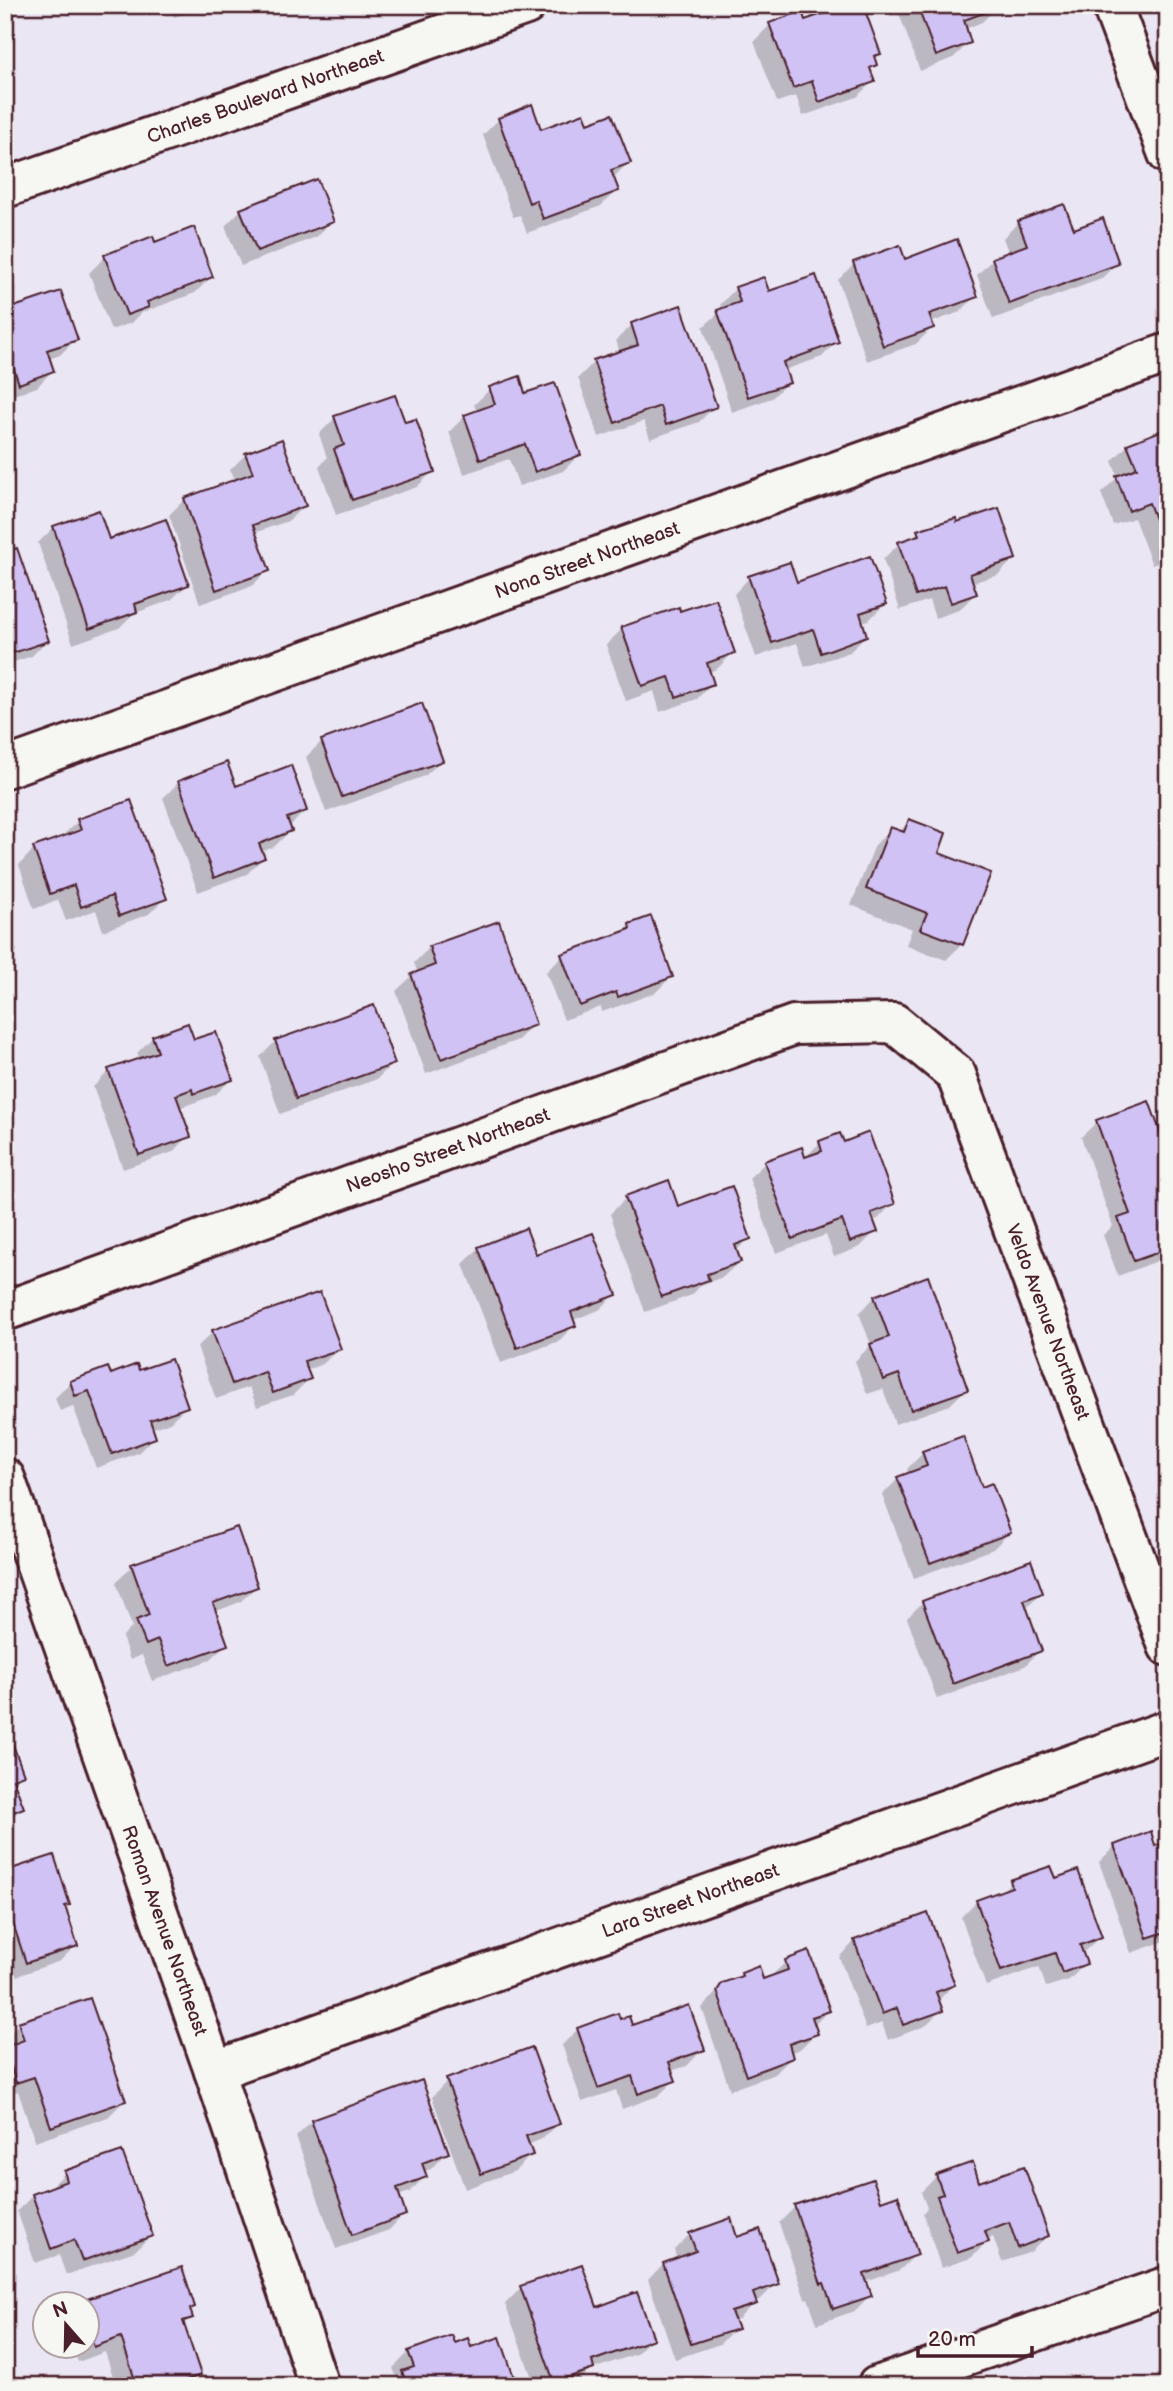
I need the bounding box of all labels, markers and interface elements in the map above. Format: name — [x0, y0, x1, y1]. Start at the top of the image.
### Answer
street label: Charles Boulevard Northeast — [144, 44, 387, 149]
street label: Nona Street Northeast — [492, 517, 683, 604]
street label: Neosho Street Northeast — [343, 1103, 553, 1198]
street label: Veldo Avenue Northeast — [1001, 1221, 1095, 1423]
street label: Roman Avenue Northeast — [117, 1822, 212, 2039]
street label: Lara Street Northeast — [599, 1858, 782, 1943]
north arrow — [32, 2290, 102, 2360]
text: N — [50, 2297, 71, 2324]
scale bar — [918, 2314, 1031, 2358]
text: 20 m — [928, 2327, 976, 2352]

